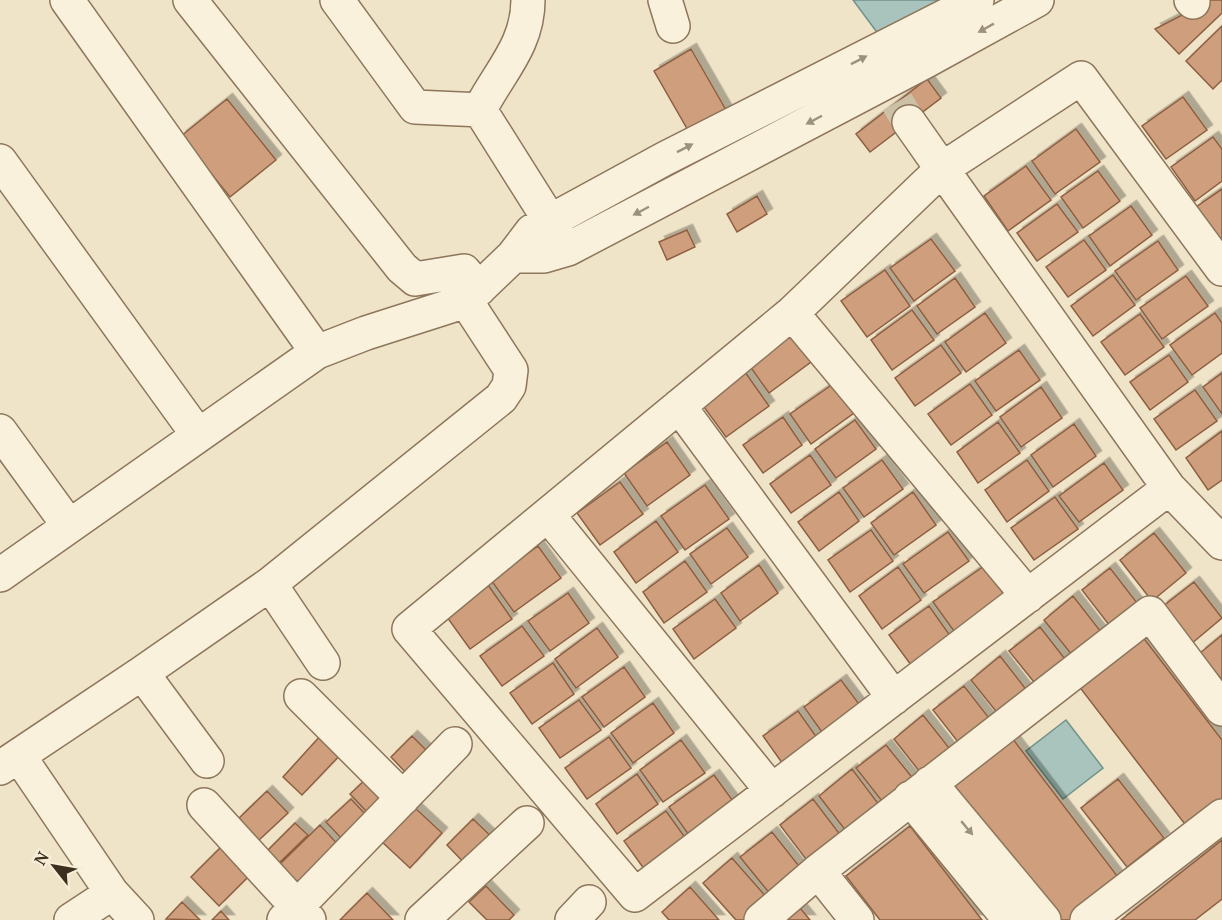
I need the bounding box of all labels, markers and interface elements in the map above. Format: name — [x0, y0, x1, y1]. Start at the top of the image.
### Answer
one-way arrow — [977, 23, 994, 33]
one-way arrow — [850, 55, 868, 65]
one-way arrow — [805, 115, 822, 125]
one-way arrow — [677, 143, 694, 153]
one-way arrow — [632, 206, 649, 216]
one-way arrow — [960, 820, 973, 835]
north arrow — [24, 836, 84, 896]
text: N — [29, 847, 54, 869]

